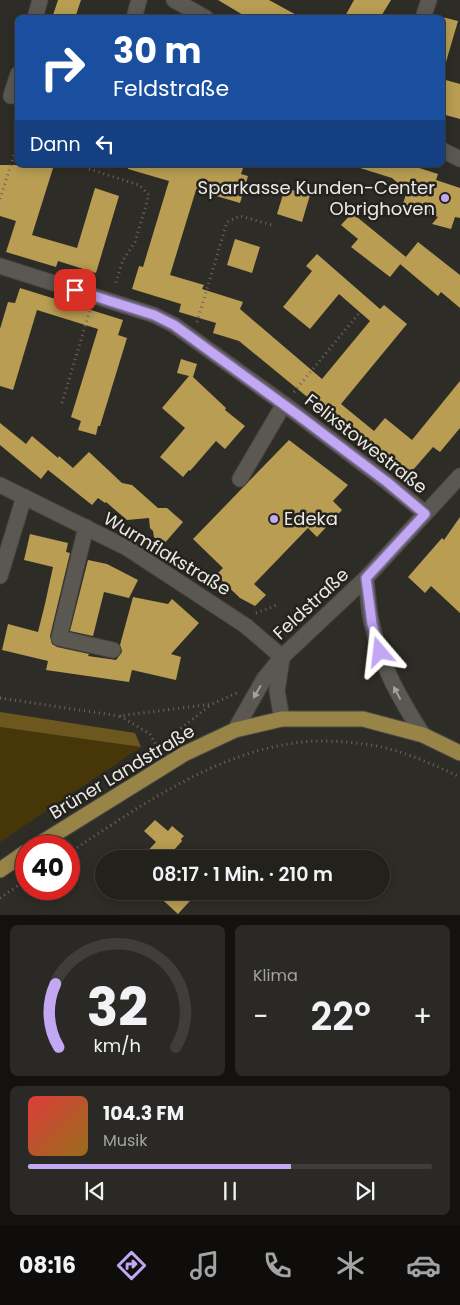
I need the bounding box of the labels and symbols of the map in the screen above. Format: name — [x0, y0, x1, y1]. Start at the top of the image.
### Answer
place label: Sparkasse Kunden-Center Obrighoven — [198, 175, 435, 221]
marker: Sparkasse Kunden-Center Obrighoven — [439, 192, 451, 204]
pin — [54, 269, 96, 311]
street label: Felixstowestraße — [300, 388, 433, 499]
street label: Wurmflakstraße — [99, 506, 236, 601]
place label: Edeka — [284, 506, 338, 531]
marker: Edeka — [268, 513, 280, 525]
street label: Feldstraße — [267, 562, 354, 645]
position arrow — [353, 625, 405, 677]
one-way arrow — [253, 685, 261, 700]
one-way arrow — [393, 687, 402, 700]
street label: Brüner Landstraße — [44, 718, 199, 825]
speed limit sign: 40 — [15, 835, 80, 900]

